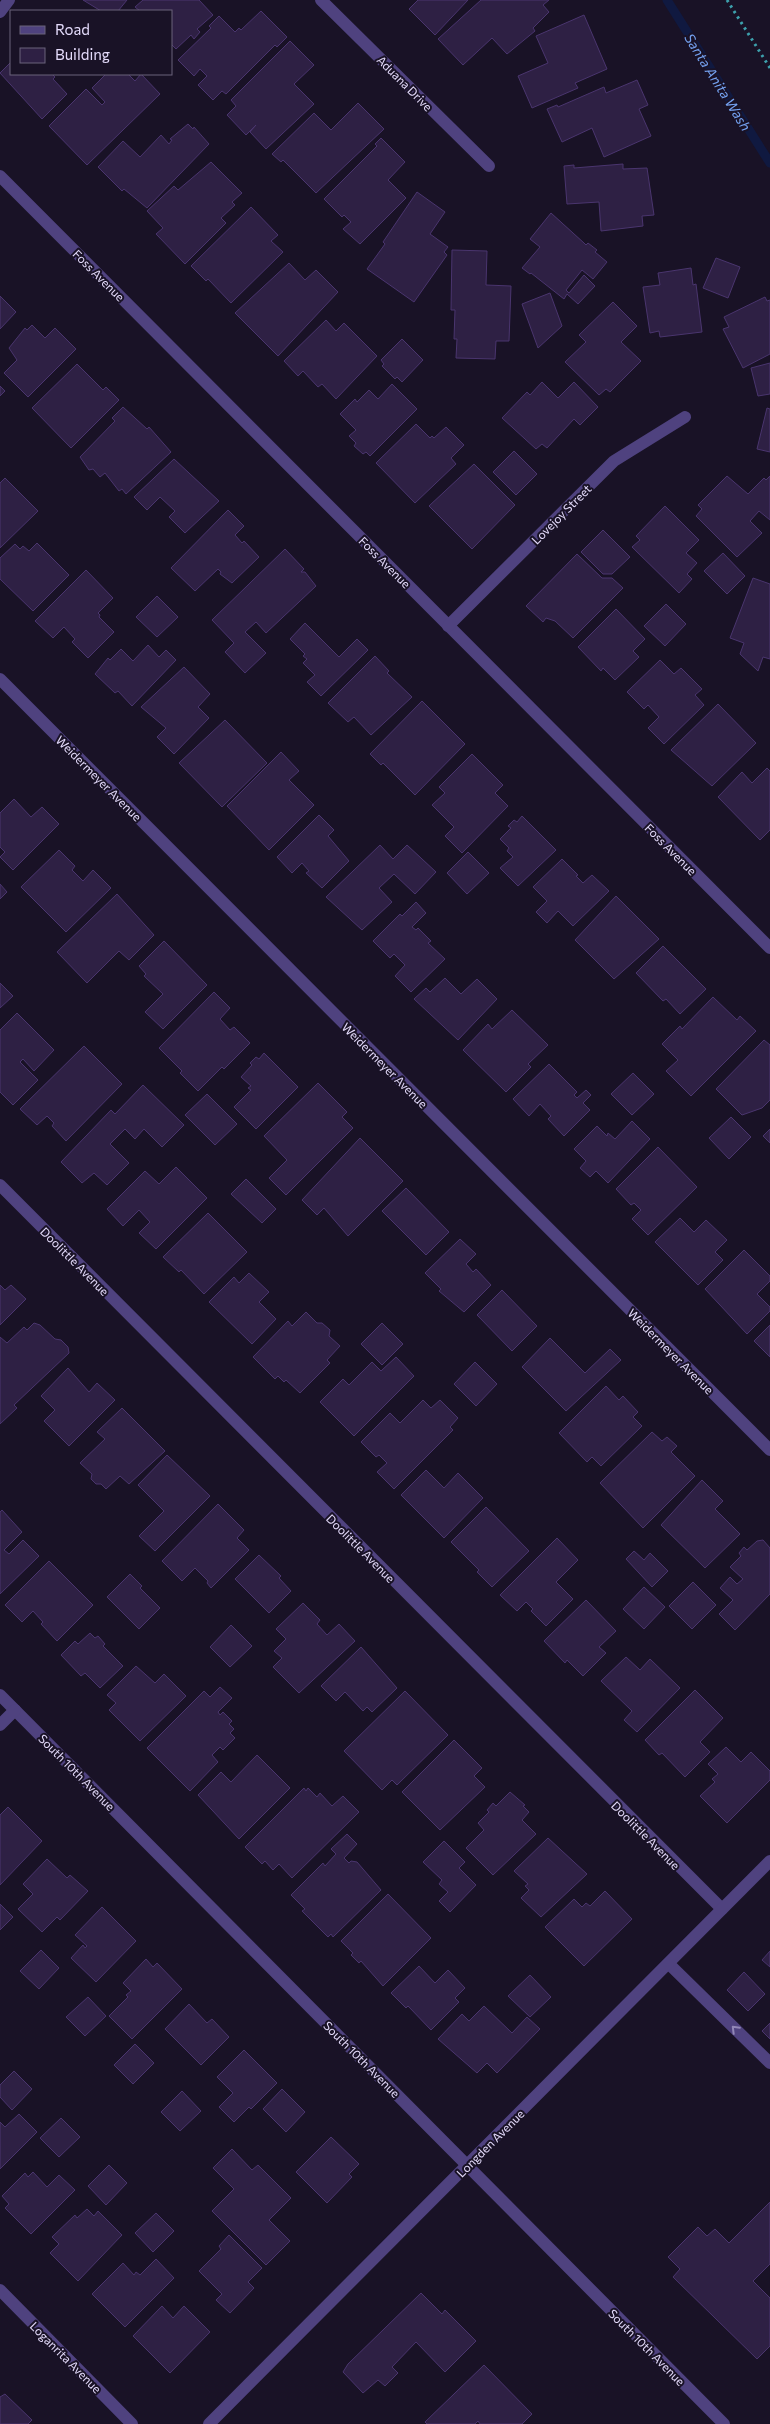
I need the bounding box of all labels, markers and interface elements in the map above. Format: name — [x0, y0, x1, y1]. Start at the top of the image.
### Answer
legend — [10, 10, 172, 75]
text: Road — [55, 20, 90, 38]
water label: Santa Anita Wash — [681, 30, 755, 134]
text: Building — [55, 45, 110, 63]
street label: Aduana Drive — [374, 52, 436, 114]
street label: Foss Avenue — [70, 246, 128, 304]
street label: Lovejoy Street — [528, 481, 594, 547]
street label: Foss Avenue — [356, 533, 414, 591]
street label: Weidermeyer Avenue — [53, 732, 145, 824]
street label: Foss Avenue — [642, 820, 700, 878]
street label: Weidermeyer Avenue — [339, 1019, 431, 1111]
street label: Doolittle Avenue — [38, 1224, 112, 1298]
street label: Weidermeyer Avenue — [625, 1305, 717, 1397]
street label: Doolittle Avenue — [324, 1511, 398, 1585]
street label: South 10th Avenue — [36, 1731, 118, 1813]
street label: Doolittle Avenue — [609, 1798, 683, 1872]
street label: South 10th Avenue — [321, 2018, 403, 2100]
one-way arrow — [732, 2026, 741, 2035]
street label: Longden Avenue — [453, 2106, 527, 2180]
street label: South 10th Avenue — [606, 2306, 688, 2388]
street label: Loganrita Avenue — [27, 2318, 105, 2396]

